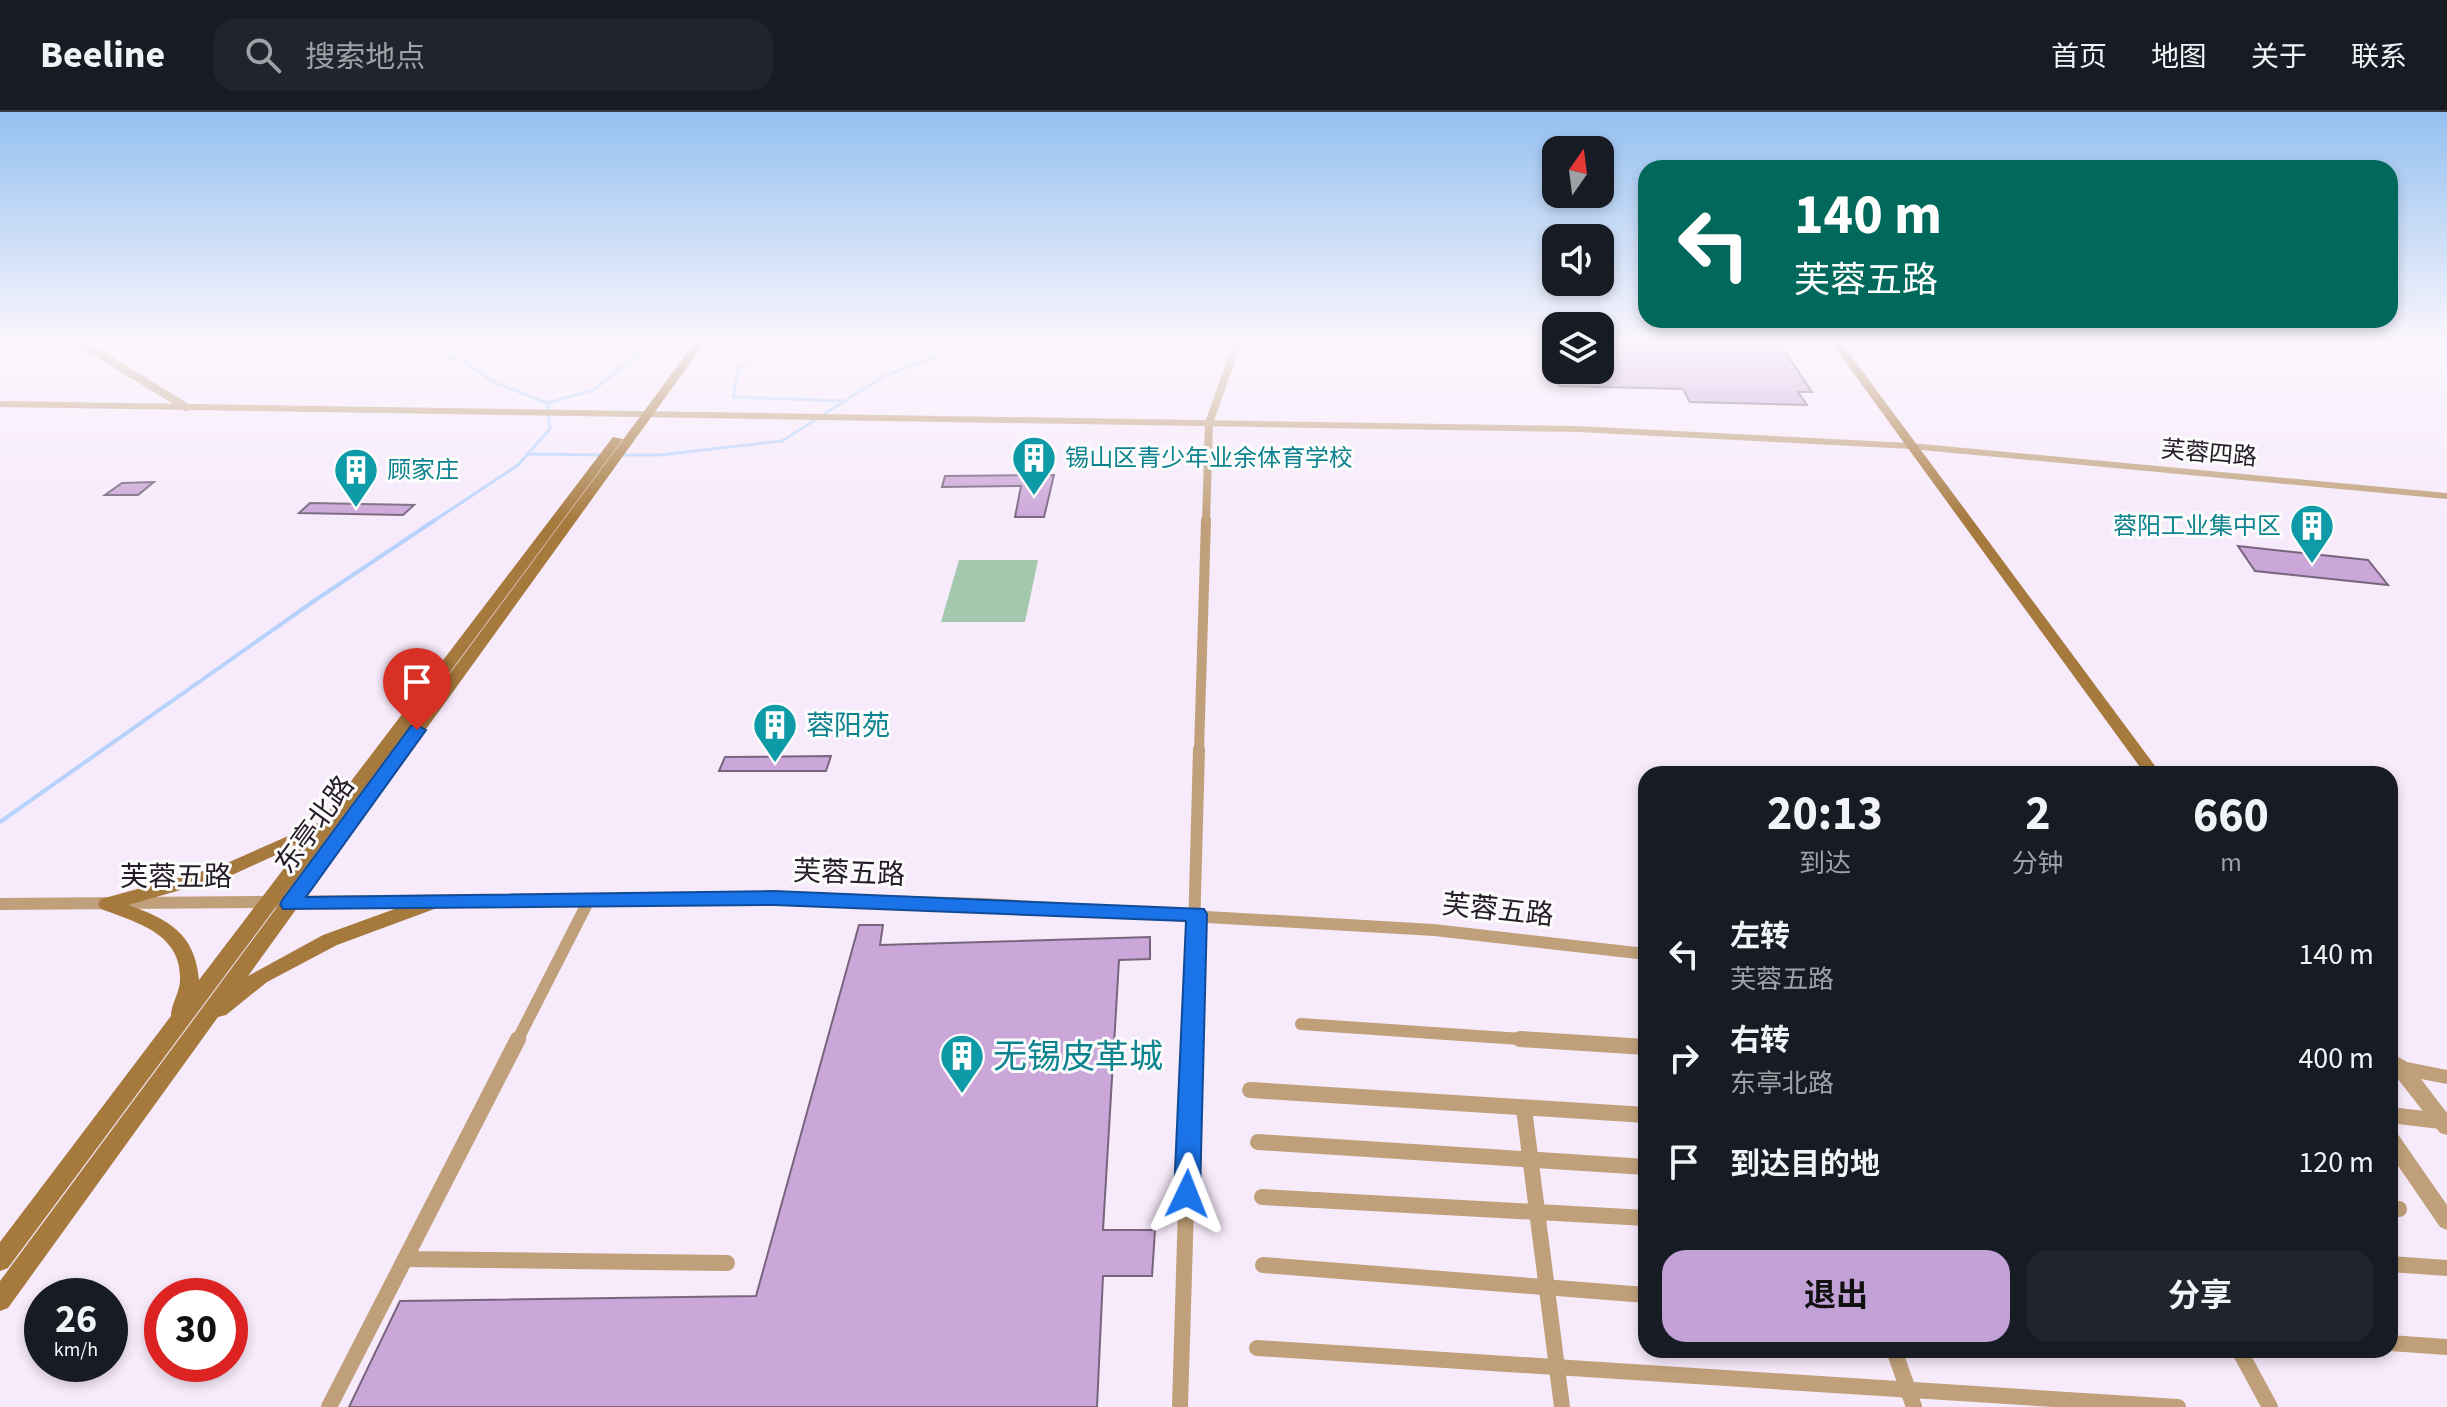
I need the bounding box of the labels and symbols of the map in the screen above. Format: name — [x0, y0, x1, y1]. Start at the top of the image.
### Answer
north arrow — [1542, 136, 1614, 208]
street label: 芙蓉四路 — [2160, 432, 2258, 475]
building icon: 锡山区青少年业余体育学校 — [1010, 434, 1058, 497]
place label: 锡山区青少年业余体育学校 — [1065, 441, 1353, 476]
building icon: 顾家庄 — [332, 446, 380, 509]
place label: 顾家庄 — [387, 453, 459, 488]
building icon: 蓉阳工业集中区 — [2288, 502, 2336, 565]
place label: 蓉阳工业集中区 — [2113, 509, 2281, 544]
pin — [383, 648, 451, 730]
building icon: 蓉阳苑 — [751, 701, 799, 764]
place label: 蓉阳苑 — [806, 706, 890, 746]
street label: 东亭北路 — [266, 768, 364, 882]
street label: 芙蓉五路 — [792, 851, 906, 895]
street label: 芙蓉五路 — [120, 857, 232, 897]
street label: 芙蓉五路 — [1440, 884, 1556, 936]
building icon: 无锡皮革城 — [938, 1032, 986, 1095]
place label: 无锡皮革城 — [993, 1033, 1163, 1082]
position arrow — [1145, 1152, 1229, 1236]
speed limit sign: 30 — [144, 1278, 248, 1382]

